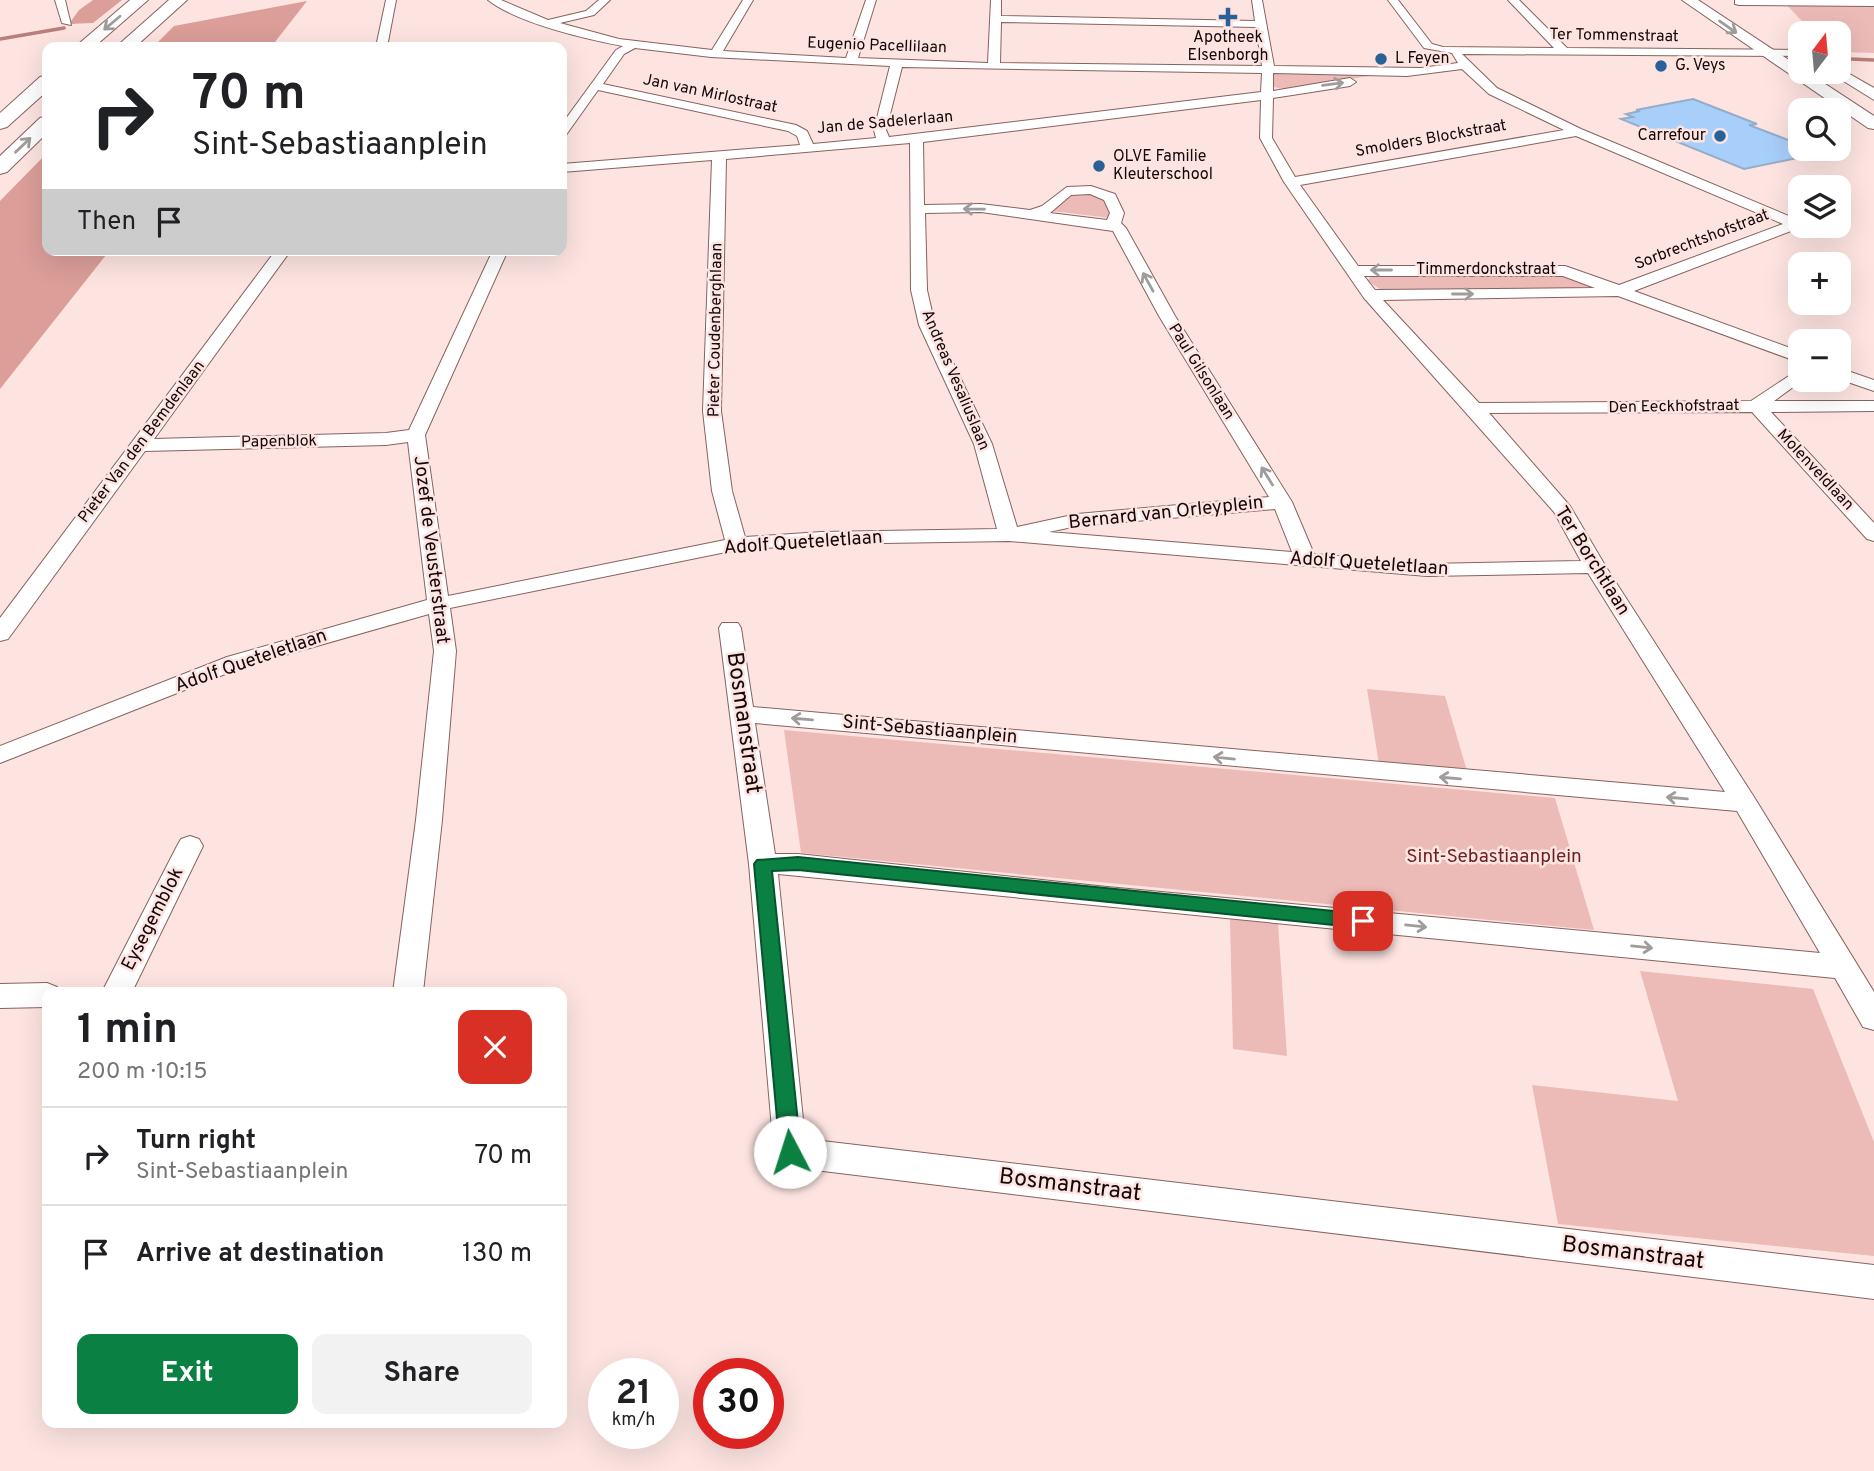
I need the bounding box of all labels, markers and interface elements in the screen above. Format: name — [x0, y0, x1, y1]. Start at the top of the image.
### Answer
marker: Apotheek Elsenborgh — [1220, 9, 1236, 25]
one-way arrow — [103, 15, 121, 31]
one-way arrow — [1718, 20, 1737, 34]
north arrow — [1788, 21, 1852, 84]
map controls — [1788, 21, 1851, 392]
street label: Ter Tommenstraat — [1549, 25, 1679, 47]
place label: Apotheek Elsenborgh — [1188, 28, 1268, 66]
street label: Eugenio Pacellilaan — [807, 34, 947, 58]
place label: L Feyen — [1395, 49, 1450, 69]
marker: L Feyen — [1373, 51, 1389, 67]
place label: G. Veys — [1675, 56, 1726, 76]
marker: G. Veys — [1653, 58, 1669, 74]
text: 70 m — [192, 65, 306, 127]
icon: right — [77, 70, 168, 161]
street label: Jan van Mirlostraat — [641, 70, 779, 118]
one-way arrow — [1321, 78, 1344, 91]
button: search — [1788, 98, 1851, 161]
street label: Jan de Sadelerlaan — [816, 107, 954, 139]
street label: Smolders Blockstraat — [1354, 116, 1508, 162]
text: Sint-Sebastiaanplein — [192, 126, 488, 166]
place label: Carrefour — [1638, 126, 1706, 146]
marker: Carrefour — [1712, 128, 1728, 144]
one-way arrow — [15, 136, 32, 153]
place label: OLVE Familie Kleuterschool — [1113, 147, 1213, 185]
marker: OLVE Familie Kleuterschool — [1091, 158, 1107, 174]
button: layers — [1788, 175, 1851, 238]
one-way arrow — [963, 202, 986, 215]
icon: arrive — [150, 203, 188, 241]
street label: Sorbrechtshofstraat — [1632, 205, 1772, 275]
text: Then — [77, 206, 136, 239]
street label: Pieter Coudenberghlaan — [704, 243, 728, 417]
button: + — [1788, 252, 1851, 315]
street label: Timmerdonckstraat — [1416, 260, 1556, 280]
one-way arrow — [1369, 264, 1392, 277]
one-way arrow — [1141, 272, 1154, 293]
one-way arrow — [1451, 287, 1474, 301]
street label: Andreas Vesaliuslaan — [916, 307, 994, 453]
street label: Paul Gilsonlaan — [1163, 320, 1239, 424]
button: − — [1788, 329, 1851, 392]
street label: Pieter Van den Bemdenlaan — [74, 357, 210, 527]
street label: Den Eeckhofstraat — [1608, 396, 1740, 418]
street label: Molenveldlaan — [1772, 425, 1858, 515]
street label: Papenblok — [241, 431, 317, 453]
street label: Jozef de Veusterstraat — [408, 455, 454, 645]
one-way arrow — [1259, 467, 1273, 487]
street label: Bernard van Orleyplein — [1067, 491, 1265, 535]
street label: Ter Borchtlaan — [1549, 502, 1635, 620]
street label: Adolf Queteletlaan — [723, 525, 883, 561]
street label: Adolf Queteletlaan — [1289, 546, 1449, 582]
street label: Adolf Queteletlaan — [172, 624, 330, 698]
street label: Bosmanstraat — [719, 650, 767, 796]
street label: Sint-Sebastiaanplein — [842, 710, 1018, 750]
one-way arrow — [791, 712, 814, 725]
one-way arrow — [1213, 751, 1236, 764]
one-way arrow — [1440, 771, 1462, 784]
one-way arrow — [1666, 791, 1689, 804]
park label: Sint-Sebastiaanplein — [1406, 845, 1582, 869]
street label: Eysegemblok — [117, 863, 189, 975]
pin — [1333, 891, 1393, 951]
icon: arrive — [1344, 902, 1382, 940]
one-way arrow — [1404, 920, 1427, 933]
one-way arrow — [1631, 941, 1653, 954]
text: 1 min — [77, 1005, 178, 1058]
button: close — [458, 1010, 532, 1084]
text: 200 m · 10:15 — [77, 1058, 208, 1087]
position arrow — [753, 1115, 827, 1189]
text: Turn right — [136, 1125, 256, 1158]
icon: right — [77, 1137, 115, 1175]
text: 70 m — [474, 1140, 532, 1173]
text: Sint-Sebastiaanplein — [136, 1158, 349, 1187]
street label: Bosmanstraat — [997, 1163, 1143, 1209]
street label: Bosmanstraat — [1560, 1231, 1706, 1277]
icon: arrive — [77, 1235, 115, 1273]
text: Arrive at destination — [136, 1238, 384, 1271]
text: 130 m — [462, 1238, 532, 1271]
button: Exit — [77, 1334, 298, 1414]
button: Share — [312, 1334, 532, 1414]
speed limit sign: 30 — [693, 1358, 784, 1449]
text: 21 — [616, 1372, 651, 1416]
text: km/h — [612, 1409, 655, 1432]

